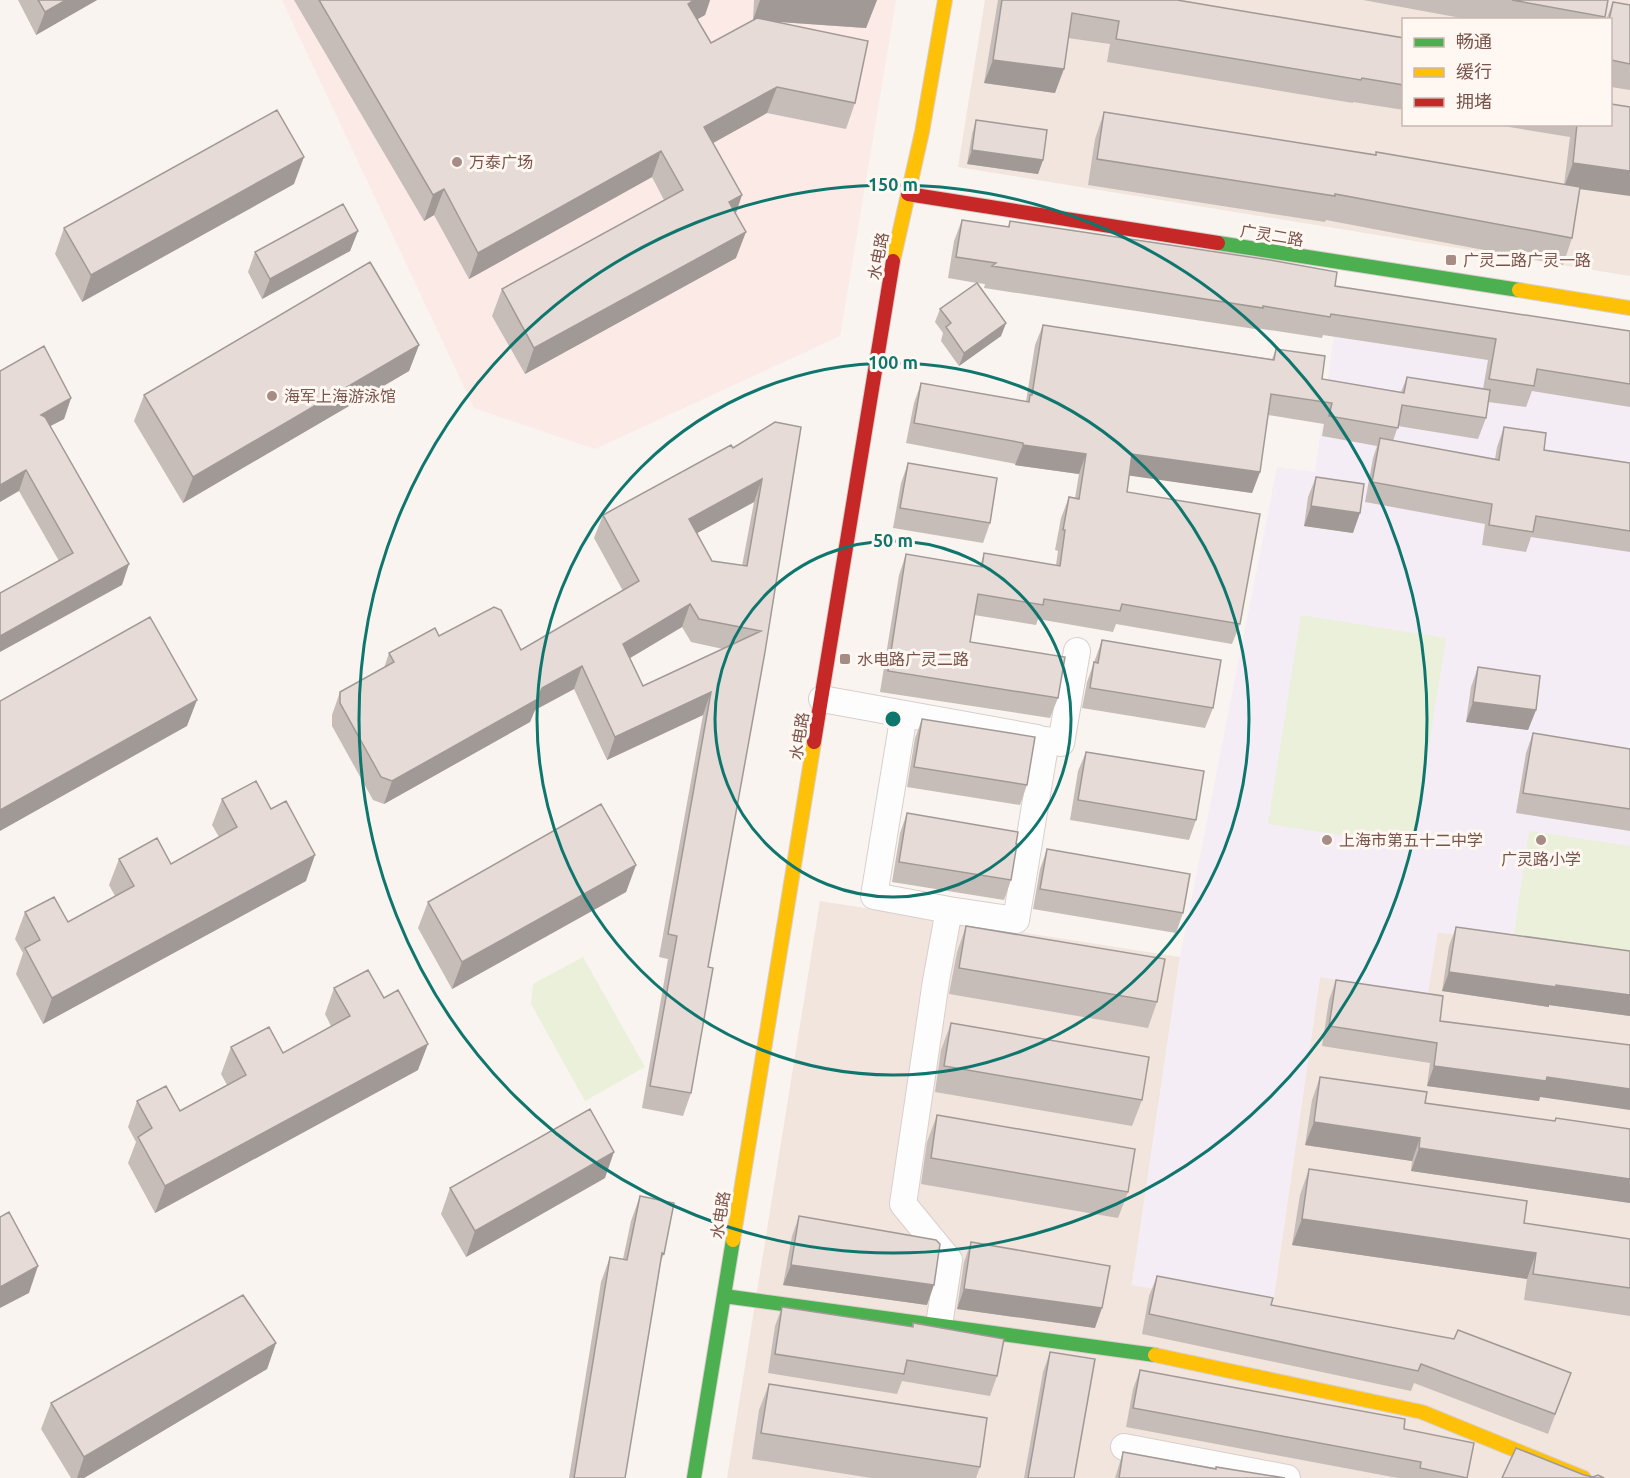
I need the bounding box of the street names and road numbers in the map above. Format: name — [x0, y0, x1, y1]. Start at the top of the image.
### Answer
street label: 广灵二路 — [1239, 221, 1305, 249]
street label: 水电路 — [865, 231, 891, 281]
street label: 水电路 — [786, 711, 812, 761]
street label: 水电路 — [707, 1190, 733, 1240]

